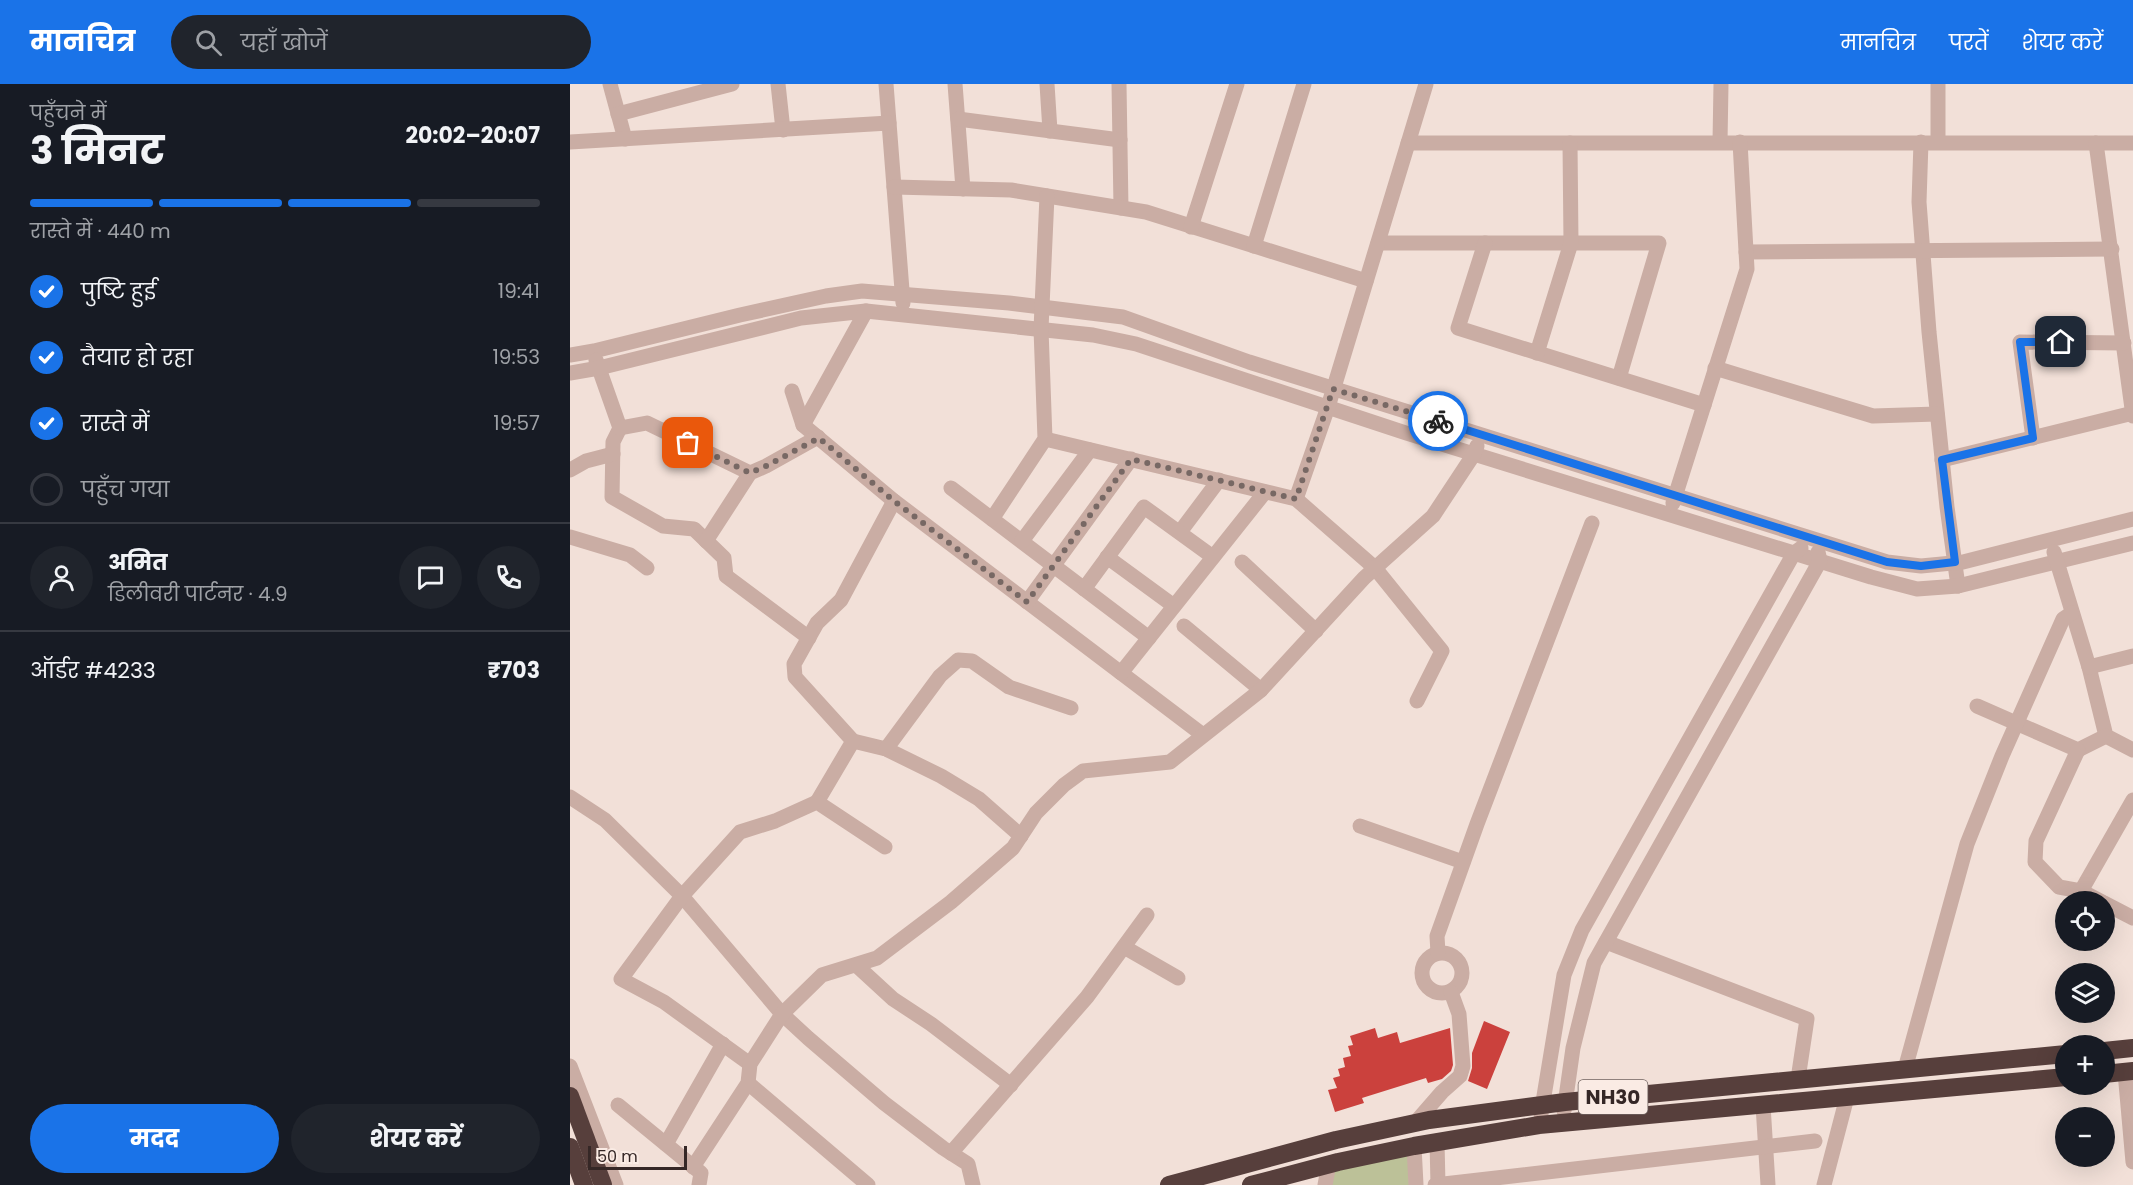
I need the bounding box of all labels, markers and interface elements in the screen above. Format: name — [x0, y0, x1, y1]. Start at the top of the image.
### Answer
search box — [171, 15, 591, 69]
text: मानचित्र — [30, 22, 135, 61]
icon: search — [192, 26, 225, 59]
text: यहाँ खोजें — [240, 27, 327, 58]
text: मानचित्र — [1840, 28, 1916, 57]
text: परतें — [1949, 28, 1988, 57]
text: शेयर करें — [2021, 28, 2103, 57]
text: पहुँचने में — [30, 99, 106, 127]
text: 20:02–20:07 — [405, 120, 540, 151]
text: 3 मिनट — [30, 123, 164, 178]
text: रास्ते में · 440 m — [30, 217, 171, 245]
icon: check — [30, 275, 63, 308]
text: पुष्टि हुई — [81, 276, 156, 307]
text: 19:41 — [498, 277, 540, 305]
pin — [2035, 316, 2086, 367]
icon: home — [2044, 325, 2077, 358]
icon: check — [30, 341, 63, 374]
text: तैयार हो रहा — [81, 342, 193, 373]
text: 19:53 — [492, 343, 540, 371]
courier — [1408, 391, 1468, 451]
icon: bike — [1422, 405, 1455, 438]
icon: check — [30, 407, 63, 440]
text: रास्ते में — [81, 408, 149, 439]
text: 19:57 — [493, 409, 540, 437]
pin — [662, 417, 713, 468]
icon: bag — [671, 426, 704, 459]
text: पहुँच गया — [81, 474, 169, 505]
button: person — [30, 546, 93, 609]
button: chat — [399, 546, 462, 609]
button: phone — [477, 546, 540, 609]
text: अमित — [108, 547, 168, 578]
text: डिलीवरी पार्टनर · 4.9 — [108, 580, 287, 608]
text: ऑर्डर #4233 — [30, 655, 156, 686]
text: ₹703 — [487, 655, 540, 686]
map controls — [2055, 891, 2115, 1167]
button: locate — [2055, 891, 2115, 951]
button: layers — [2055, 963, 2115, 1023]
button: + — [2055, 1035, 2115, 1095]
road number: NH30 — [1578, 1080, 1648, 1114]
button: मदद — [30, 1104, 279, 1173]
button: शेयर करें — [291, 1104, 540, 1173]
button: − — [2055, 1107, 2115, 1167]
scale bar — [588, 1143, 687, 1170]
text: 50 m — [597, 1145, 638, 1168]

